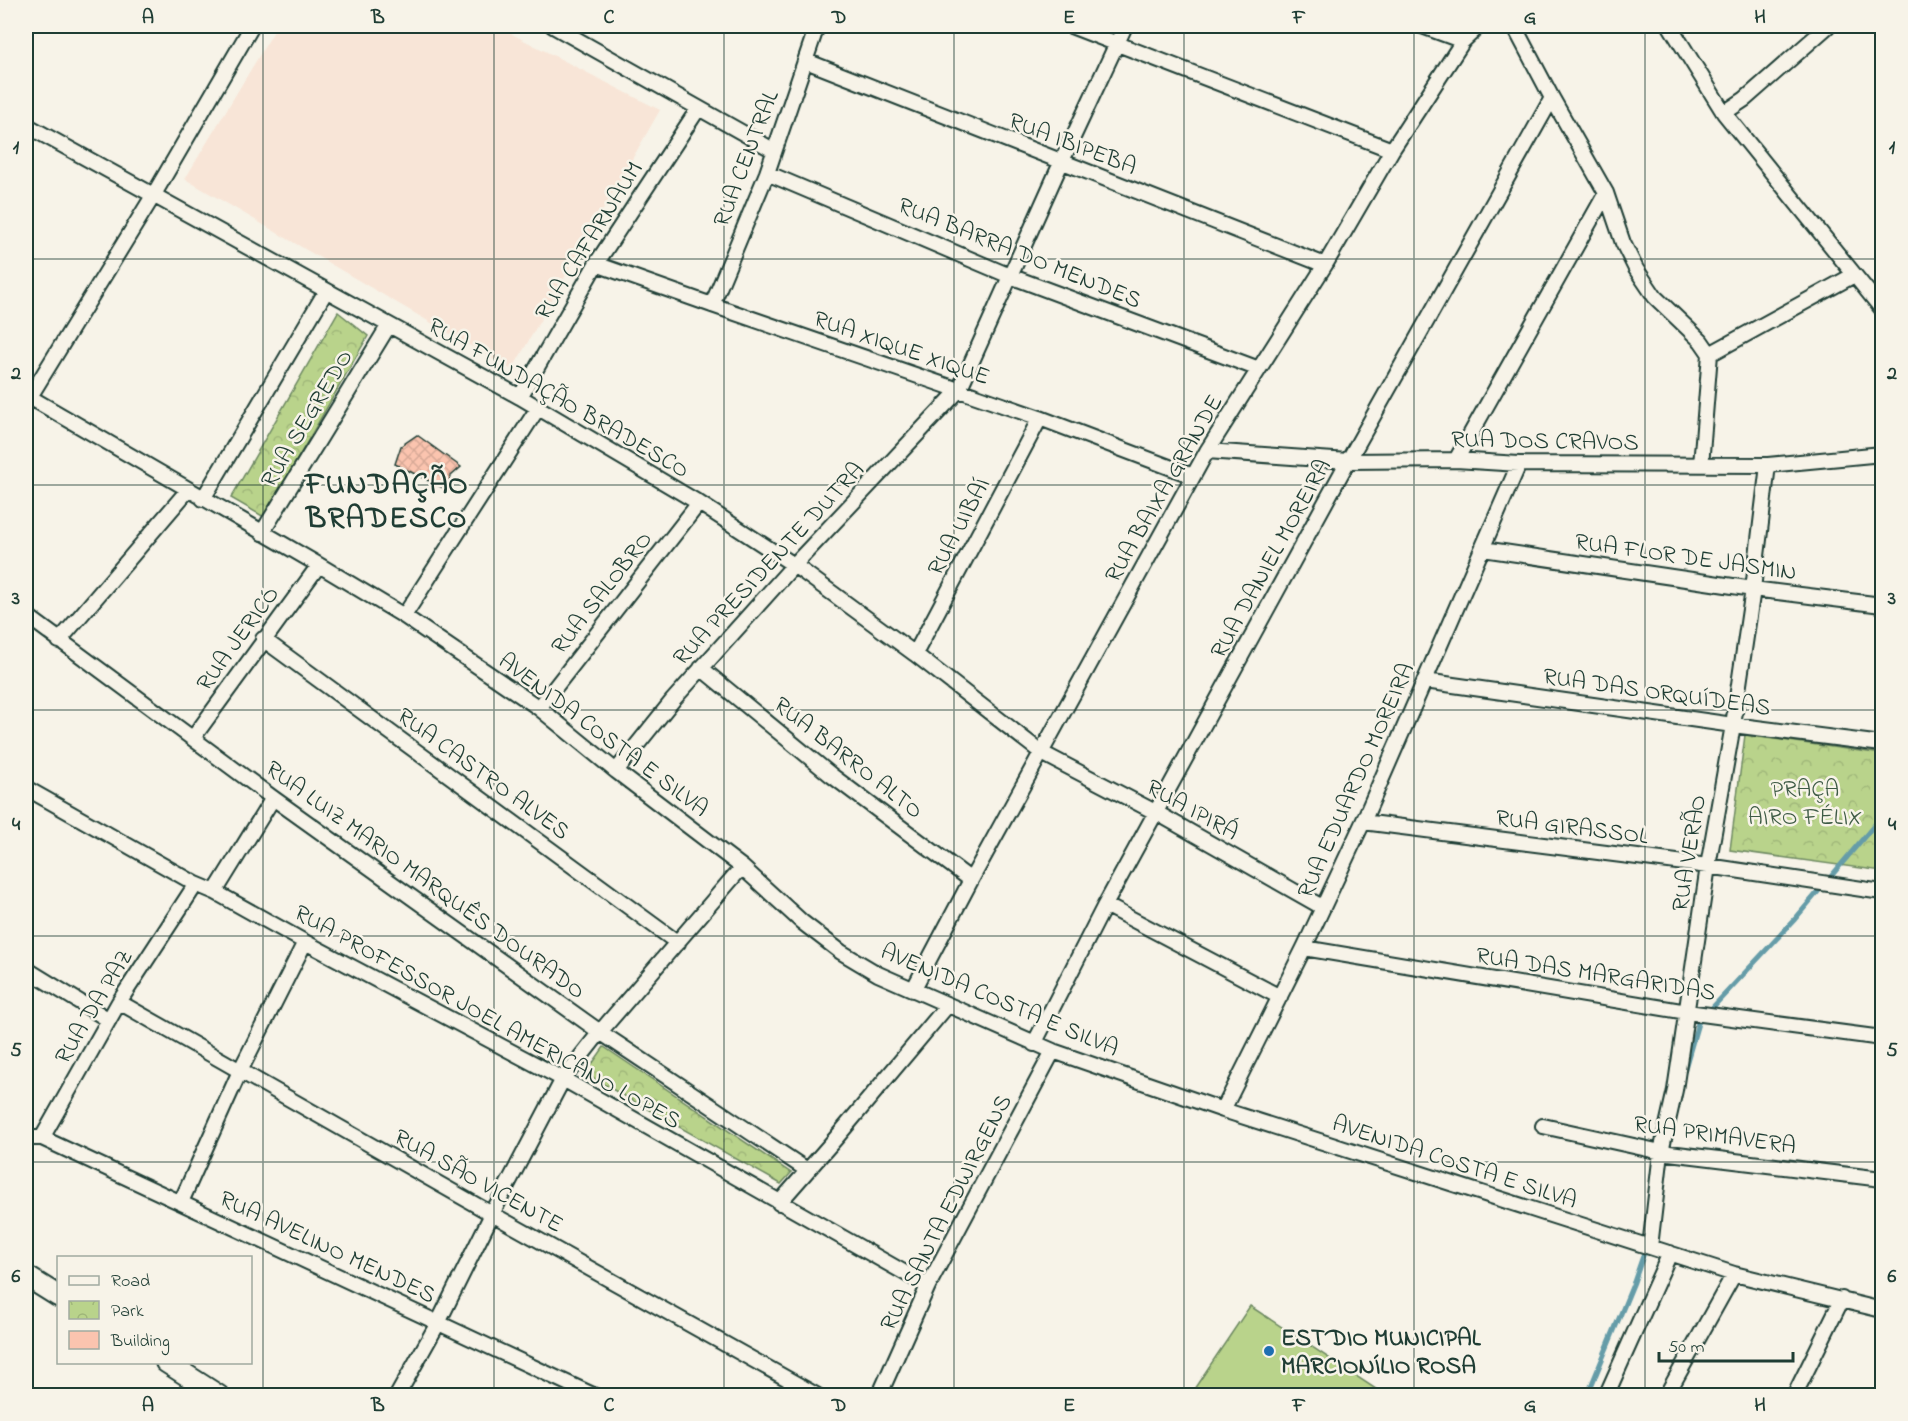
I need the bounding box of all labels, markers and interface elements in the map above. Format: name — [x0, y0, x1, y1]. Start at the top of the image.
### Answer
text: A — [142, 4, 154, 33]
text: B — [370, 4, 385, 33]
text: C — [604, 4, 615, 33]
text: D — [831, 4, 846, 33]
text: E — [1063, 4, 1075, 33]
text: F — [1292, 4, 1306, 33]
text: G — [1524, 4, 1537, 33]
text: H — [1754, 4, 1766, 33]
street label: RUA CENTRAL — [705, 85, 789, 232]
street label: RUA IBIPEBA — [1003, 105, 1141, 186]
text: 1 — [13, 134, 20, 163]
text: 1 — [1889, 134, 1896, 163]
street label: RUA CAFARNAUM — [527, 155, 653, 328]
street label: RUA BARRA DO MENDES — [892, 189, 1146, 319]
street label: RUA XIQUE XIQUE — [808, 303, 994, 396]
street label: RUA FUNDAÇÃO BRADESCO — [420, 310, 695, 489]
street label: RUA SEGREDO — [253, 344, 363, 495]
text: 2 — [10, 360, 21, 389]
text: 2 — [1886, 360, 1897, 389]
street label: RUA BAIXA GRANDE — [1097, 389, 1233, 590]
street label: RUA DOS CRAVOS — [1451, 423, 1639, 462]
street label: RUA DANIEL MOREIRA — [1203, 453, 1342, 665]
street label: RUA PRESIDENTE DUTRA — [666, 455, 874, 675]
district label: FUNDAÇÃO BRADESCO — [303, 464, 469, 542]
street label: RUA UIBAÍ — [920, 472, 1001, 582]
street label: RUA SALOBRO — [544, 525, 662, 663]
street label: RUA FLOR DE JASMIN — [1572, 526, 1799, 591]
street label: RUA JERICÓ — [189, 580, 289, 699]
text: 3 — [11, 585, 20, 614]
text: 3 — [1887, 585, 1896, 614]
street label: AVENIDA COSTA E SILVA — [490, 645, 715, 827]
street label: RUA EDUARDO MOREIRA — [1290, 658, 1425, 904]
street label: RUA DAS ORQUÍDEAS — [1541, 660, 1773, 727]
street label: RUA BARRO ALTO — [765, 689, 930, 829]
street label: RUA CASTRO ALVES — [389, 700, 576, 850]
street label: RUA LUIZ MARIO MARQUÊS DOURADO — [257, 753, 592, 1009]
street label: RUA IPIRÁ — [1139, 771, 1244, 851]
park label: PRAÇA AIRO FÉLIX — [1748, 773, 1862, 836]
street label: RUA VERÃO — [1664, 793, 1717, 914]
street label: RUA GIRASSOL — [1493, 802, 1650, 855]
text: 4 — [12, 811, 21, 840]
text: 4 — [1888, 811, 1897, 840]
street label: RUA PROFESSOR JOEL AMERICANO LOPES — [287, 897, 687, 1140]
street label: AVENIDA COSTA E SILVA — [875, 935, 1123, 1067]
street label: RUA DAS MARGARIDAS — [1473, 939, 1718, 1012]
street label: RUA DA PAZ — [47, 943, 143, 1071]
text: 5 — [10, 1037, 22, 1066]
text: 5 — [1886, 1037, 1898, 1066]
street label: RUA SANTA EDWIRGENS — [872, 1089, 1022, 1337]
street label: AVENIDA COSTA E SILVA — [1327, 1107, 1581, 1220]
street label: RUA PRIMAVERA — [1631, 1108, 1798, 1165]
street label: RUA SÃO VICENTE — [387, 1121, 569, 1243]
street label: RUA AVELINO MENDES — [213, 1183, 441, 1314]
legend — [57, 1256, 252, 1364]
text: 6 — [12, 1263, 21, 1292]
text: 6 — [1888, 1263, 1897, 1292]
text: Road — [111, 1269, 150, 1295]
text: Park — [111, 1299, 144, 1325]
place label: EST´DIO MUNICIPAL MARCIONÍLIO ROSA — [1281, 1322, 1482, 1385]
scale bar — [1659, 1325, 1792, 1363]
text: Building — [110, 1329, 170, 1356]
text: 50 m — [1668, 1335, 1705, 1361]
marker: EST´DIO MUNICIPAL MARCIONÍLIO ROSA — [1262, 1344, 1276, 1358]
text: A — [142, 1392, 154, 1421]
text: B — [370, 1392, 385, 1421]
text: C — [604, 1392, 615, 1421]
text: D — [831, 1392, 846, 1421]
text: E — [1063, 1392, 1075, 1421]
text: F — [1292, 1392, 1306, 1421]
text: G — [1524, 1392, 1537, 1421]
text: H — [1754, 1392, 1766, 1421]

